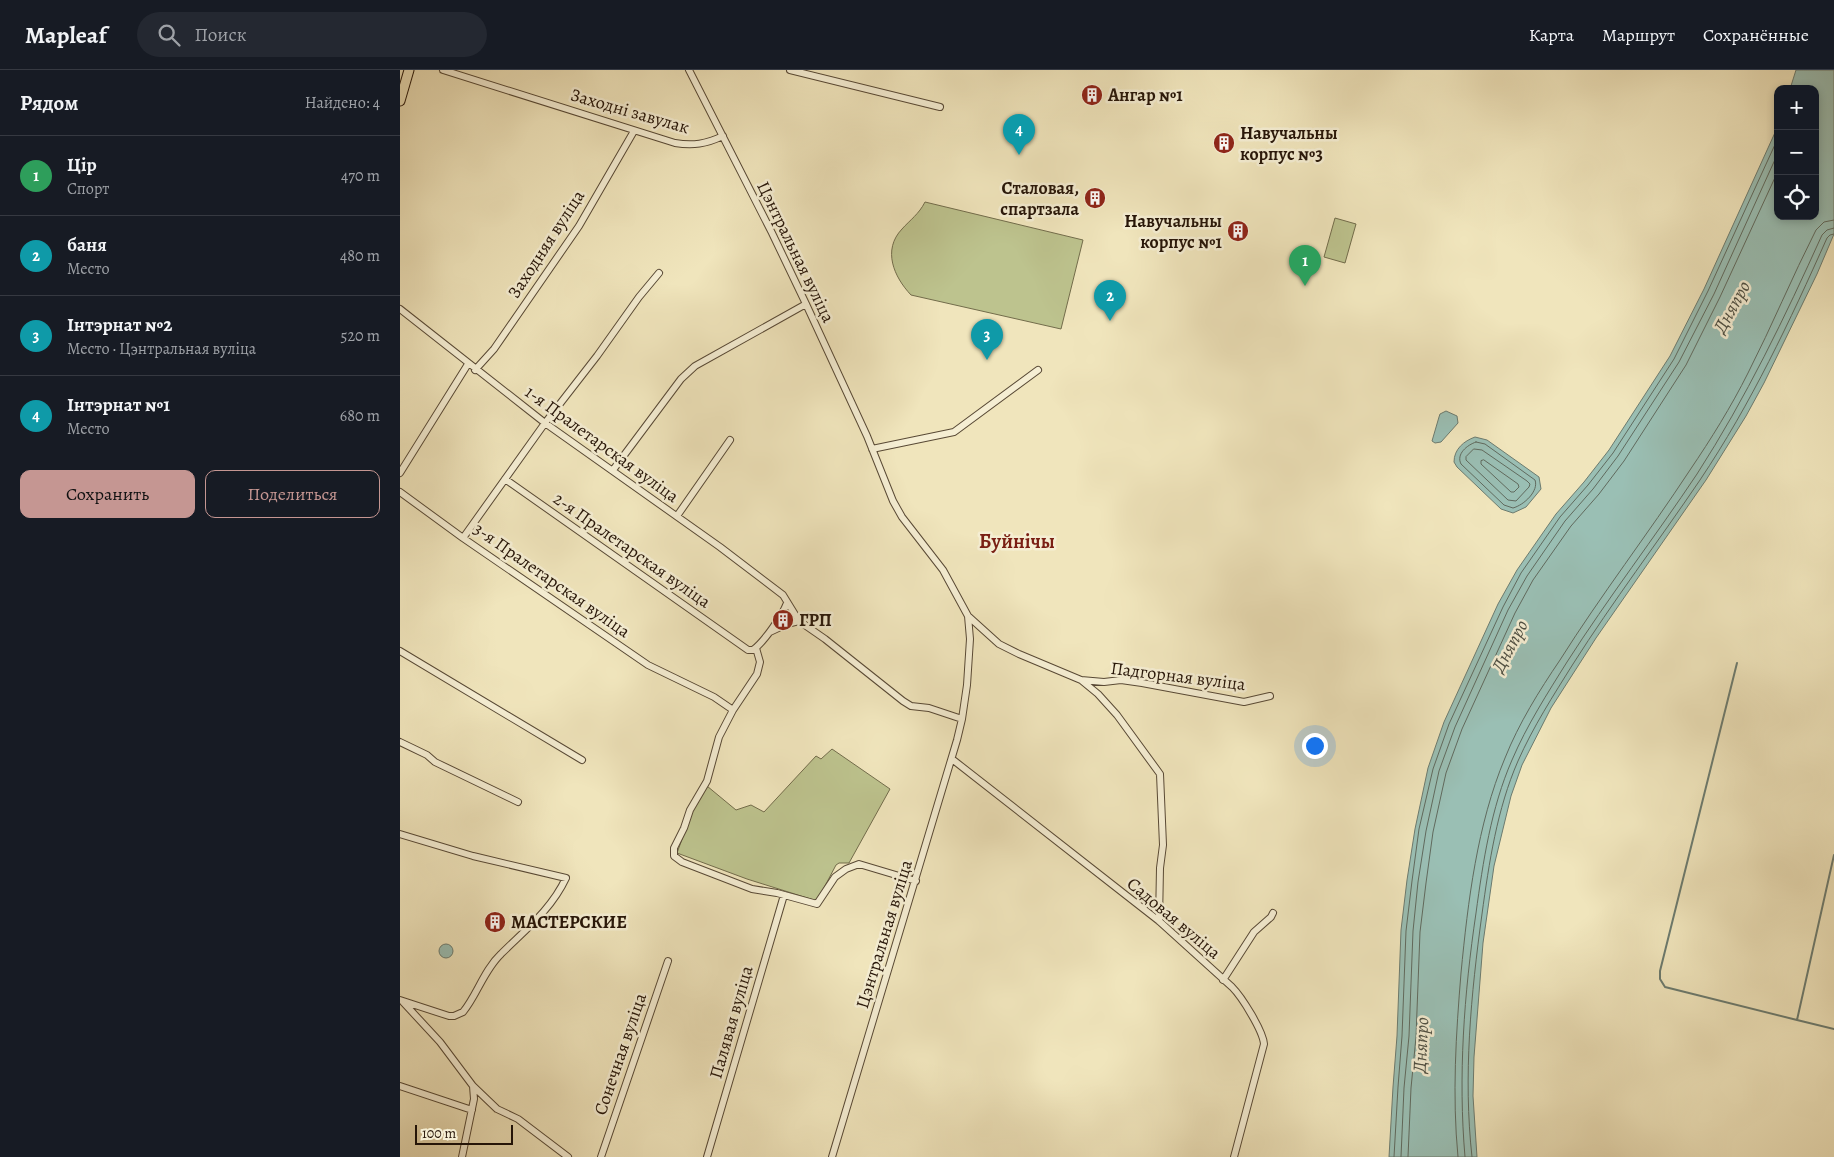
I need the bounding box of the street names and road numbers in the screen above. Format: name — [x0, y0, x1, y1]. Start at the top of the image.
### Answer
street label: Заходні завулак — [568, 83, 692, 139]
street label: Цэнтральная вуліца — [751, 177, 841, 327]
street label: Заходняя вуліца — [502, 185, 590, 303]
street label: 1-я Пралетарская вуліца — [520, 380, 684, 508]
street label: 2-я Пралетарская вуліца — [548, 487, 716, 614]
street label: 3-я Пралетарская вуліца — [469, 517, 636, 644]
street label: Падгорная вуліца — [1109, 656, 1248, 696]
street label: Цэнтральная вуліца — [850, 856, 918, 1011]
street label: Садовая вуліца — [1122, 872, 1227, 965]
street label: Палявая вуліца — [703, 962, 759, 1081]
street label: Сонечная вуліца — [588, 989, 652, 1118]

